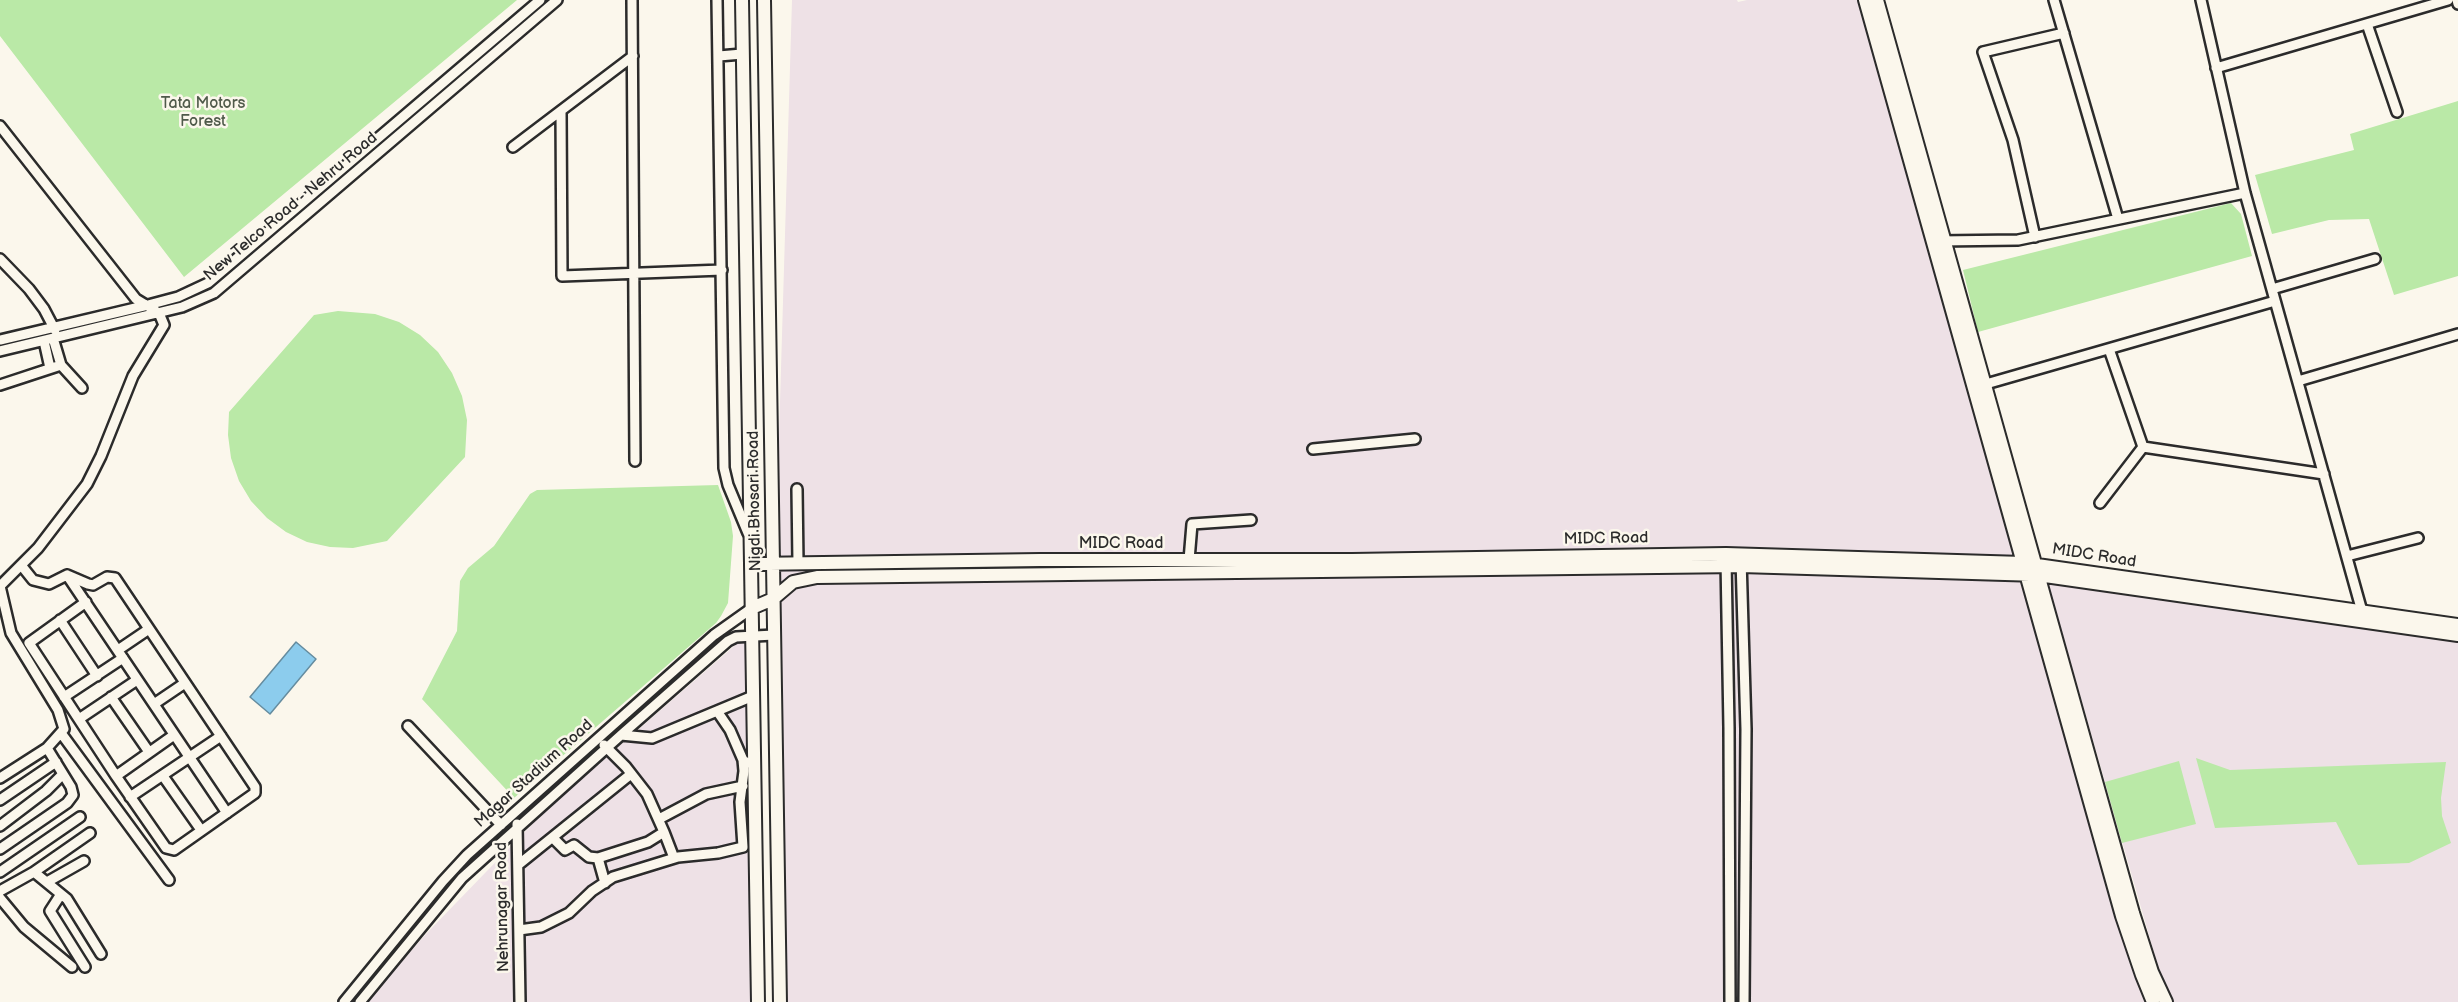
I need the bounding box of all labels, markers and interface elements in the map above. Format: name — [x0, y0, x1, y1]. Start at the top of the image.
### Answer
park label: Tata Motors Forest — [161, 94, 245, 132]
street label: New Telco Road - Nehru Road — [200, 129, 382, 285]
street label: Nigdi Bhosari Road — [744, 431, 766, 571]
street label: MIDC Road — [1564, 529, 1648, 549]
street label: MIDC Road — [1079, 534, 1163, 554]
street label: MIDC Road — [2051, 540, 2137, 572]
street label: Magar Stadium Road — [471, 716, 597, 832]
street label: Nehrunagar Road — [492, 842, 514, 972]

